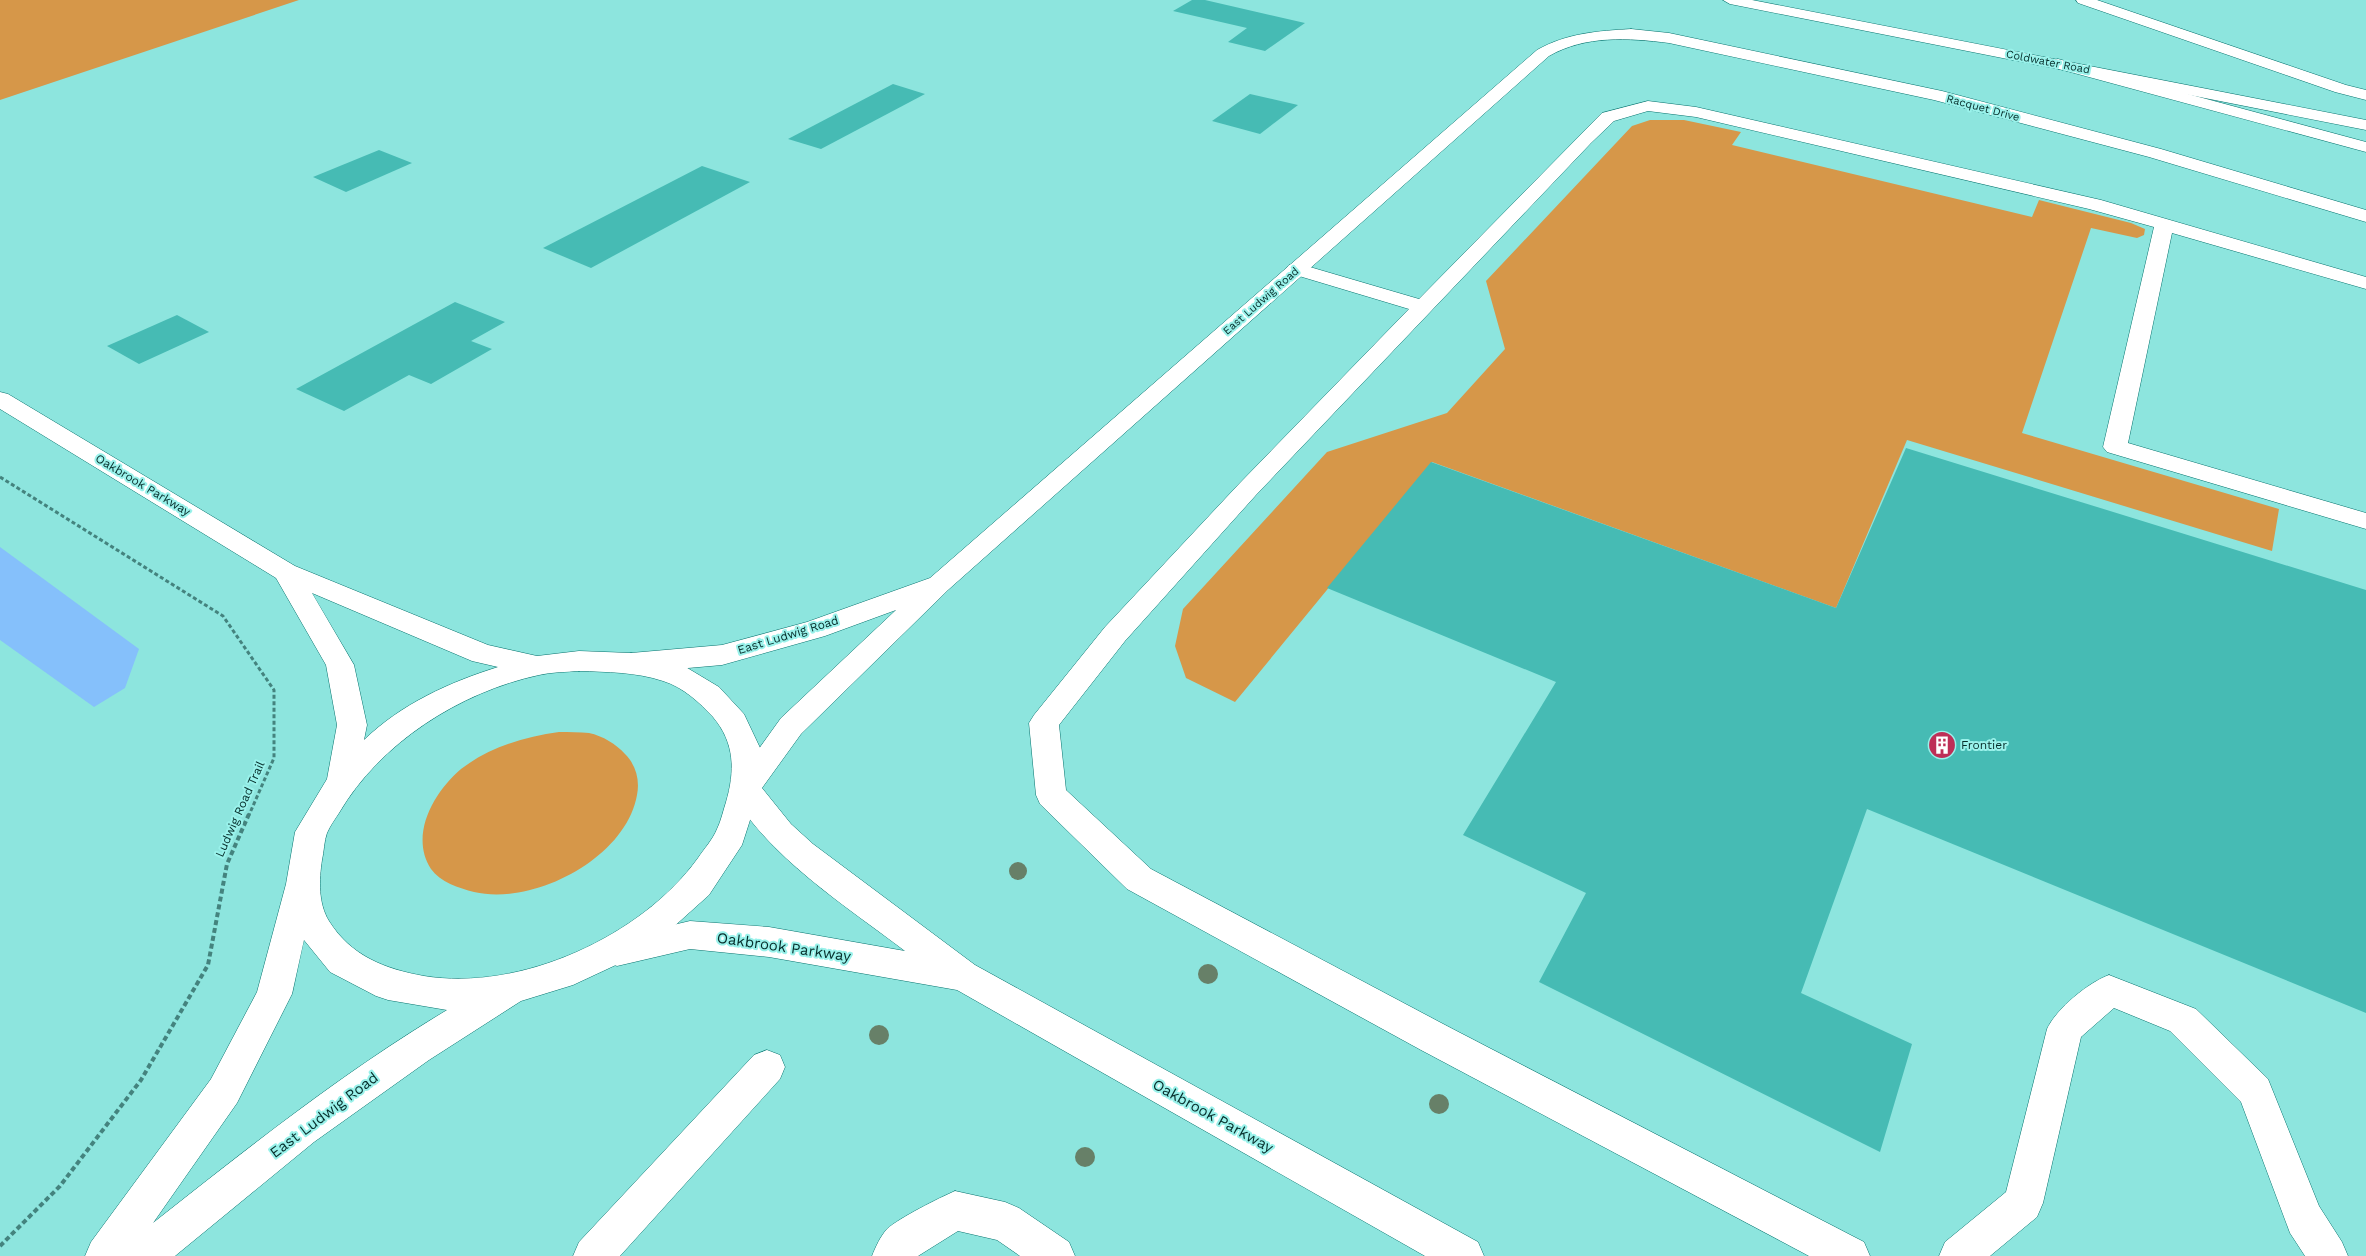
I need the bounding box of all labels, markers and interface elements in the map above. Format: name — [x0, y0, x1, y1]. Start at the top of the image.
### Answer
street label: Coldwater Road — [2005, 47, 2091, 77]
street label: Racquet Drive — [1945, 92, 2021, 124]
street label: East Ludwig Road — [1220, 265, 1302, 337]
street label: Oakbrook Parkway — [93, 451, 194, 519]
street label: East Ludwig Road — [736, 613, 840, 657]
building icon: Frontier — [1927, 730, 1957, 760]
place label: Frontier — [1961, 738, 2007, 752]
street label: Ludwig Road Trail — [213, 759, 268, 859]
street label: Oakbrook Parkway — [716, 929, 852, 965]
street label: East Ludwig Road — [266, 1068, 382, 1162]
street label: Oakbrook Parkway — [1149, 1075, 1277, 1157]

